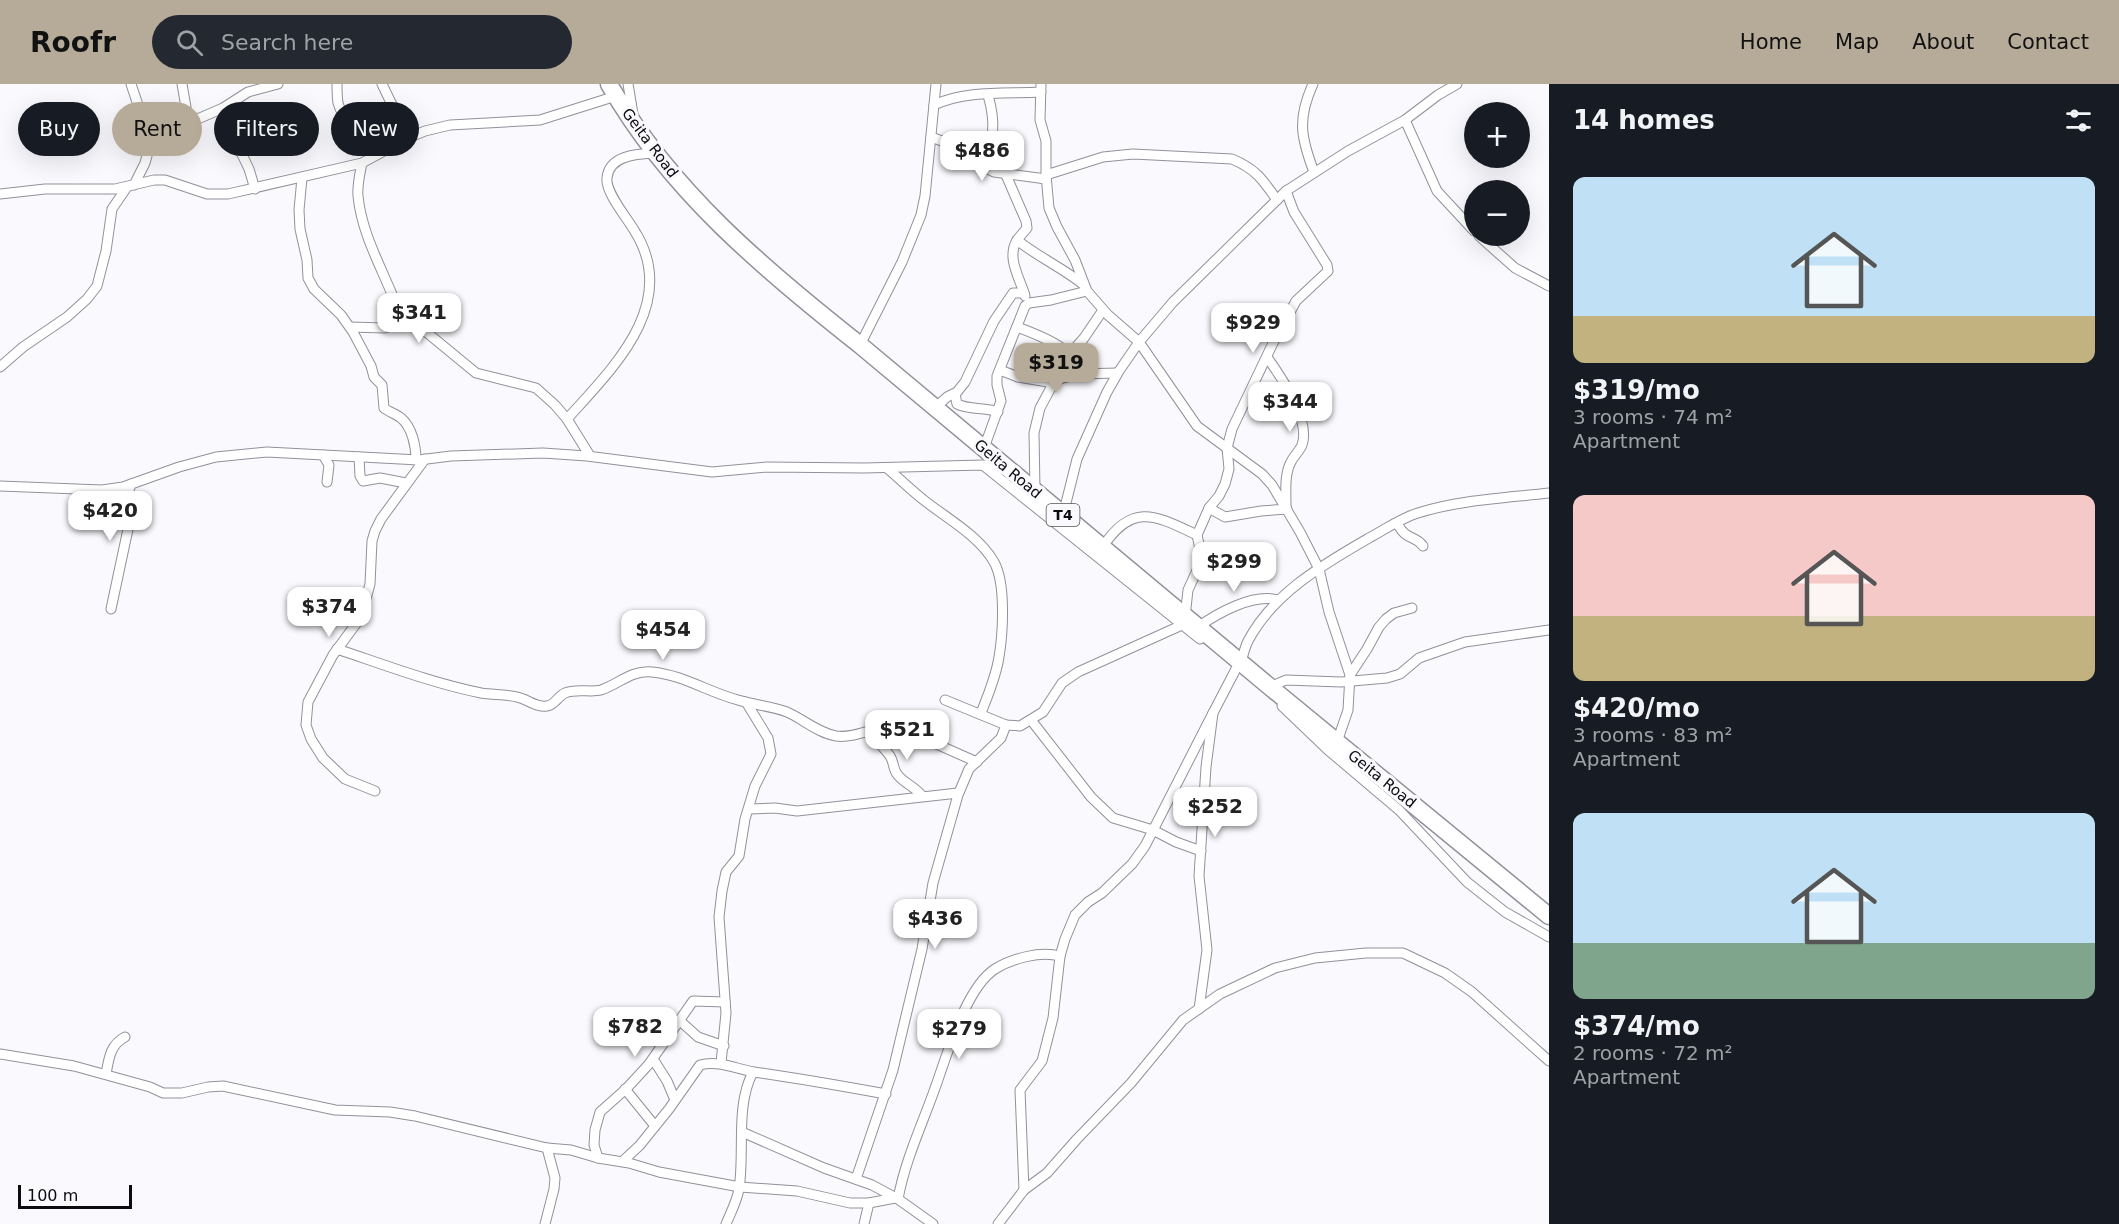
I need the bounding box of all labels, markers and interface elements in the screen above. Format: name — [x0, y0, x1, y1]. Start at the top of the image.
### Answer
search box — [152, 15, 572, 69]
text: Roofr — [30, 26, 116, 59]
icon: search — [173, 26, 206, 59]
text: Search here — [221, 30, 353, 55]
text: Home — [1740, 30, 1802, 54]
text: Map — [1835, 30, 1879, 54]
text: About — [1912, 30, 1974, 54]
text: Contact — [2007, 30, 2089, 54]
chip: Buy — [18, 102, 100, 156]
chip: Rent — [112, 102, 202, 156]
chip: Filters — [214, 102, 319, 156]
chip: New — [331, 102, 419, 156]
map controls — [1464, 102, 1530, 246]
button: + — [1464, 102, 1530, 168]
icon: filters — [2062, 104, 2095, 137]
street label: Geita Road — [618, 105, 682, 181]
text: 14 homes — [1573, 105, 1715, 135]
pin: $486 — [946, 131, 1018, 182]
text: $486 — [954, 138, 1010, 162]
button: − — [1464, 180, 1530, 246]
icon: home — [1780, 216, 1888, 324]
pin: $341 — [383, 293, 455, 344]
text: $341 — [391, 300, 447, 324]
pin: $929 — [1217, 303, 1289, 354]
text: $929 — [1225, 310, 1281, 334]
pin: $319 — [1020, 343, 1092, 394]
text: $319 — [1028, 350, 1084, 374]
text: $319/mo — [1573, 375, 1700, 405]
pin: $344 — [1254, 382, 1326, 433]
text: $344 — [1262, 389, 1318, 413]
text: 3 rooms · 74 m² — [1573, 405, 1733, 429]
text: Apartment — [1573, 429, 1680, 453]
street label: Geita Road — [971, 436, 1045, 502]
pin: $420 — [74, 491, 146, 542]
text: $420 — [82, 498, 138, 522]
road number: T4 — [1046, 504, 1080, 526]
icon: home — [1780, 534, 1888, 642]
pin: $299 — [1198, 542, 1270, 593]
text: $299 — [1206, 549, 1262, 573]
pin: $374 — [293, 587, 365, 638]
text: $374 — [301, 594, 357, 618]
pin: $454 — [627, 610, 699, 661]
text: $454 — [635, 617, 691, 641]
text: $420/mo — [1573, 693, 1700, 723]
pin: $521 — [871, 710, 943, 761]
text: $521 — [879, 717, 935, 741]
text: 3 rooms · 83 m² — [1573, 723, 1733, 747]
street label: Geita Road — [1344, 746, 1420, 812]
text: Apartment — [1573, 747, 1680, 771]
pin: $252 — [1179, 787, 1251, 838]
text: $252 — [1187, 794, 1243, 818]
icon: home — [1780, 852, 1888, 960]
pin: $436 — [899, 899, 971, 950]
text: $436 — [907, 906, 963, 930]
pin: $782 — [599, 1007, 671, 1058]
pin: $279 — [923, 1009, 995, 1060]
text: $374/mo — [1573, 1011, 1700, 1041]
text: $782 — [607, 1014, 663, 1038]
text: $279 — [931, 1016, 987, 1040]
text: 2 rooms · 72 m² — [1573, 1041, 1733, 1065]
text: Apartment — [1573, 1065, 1680, 1089]
scale bar — [18, 1182, 132, 1210]
text: 100 m — [27, 1186, 78, 1205]

